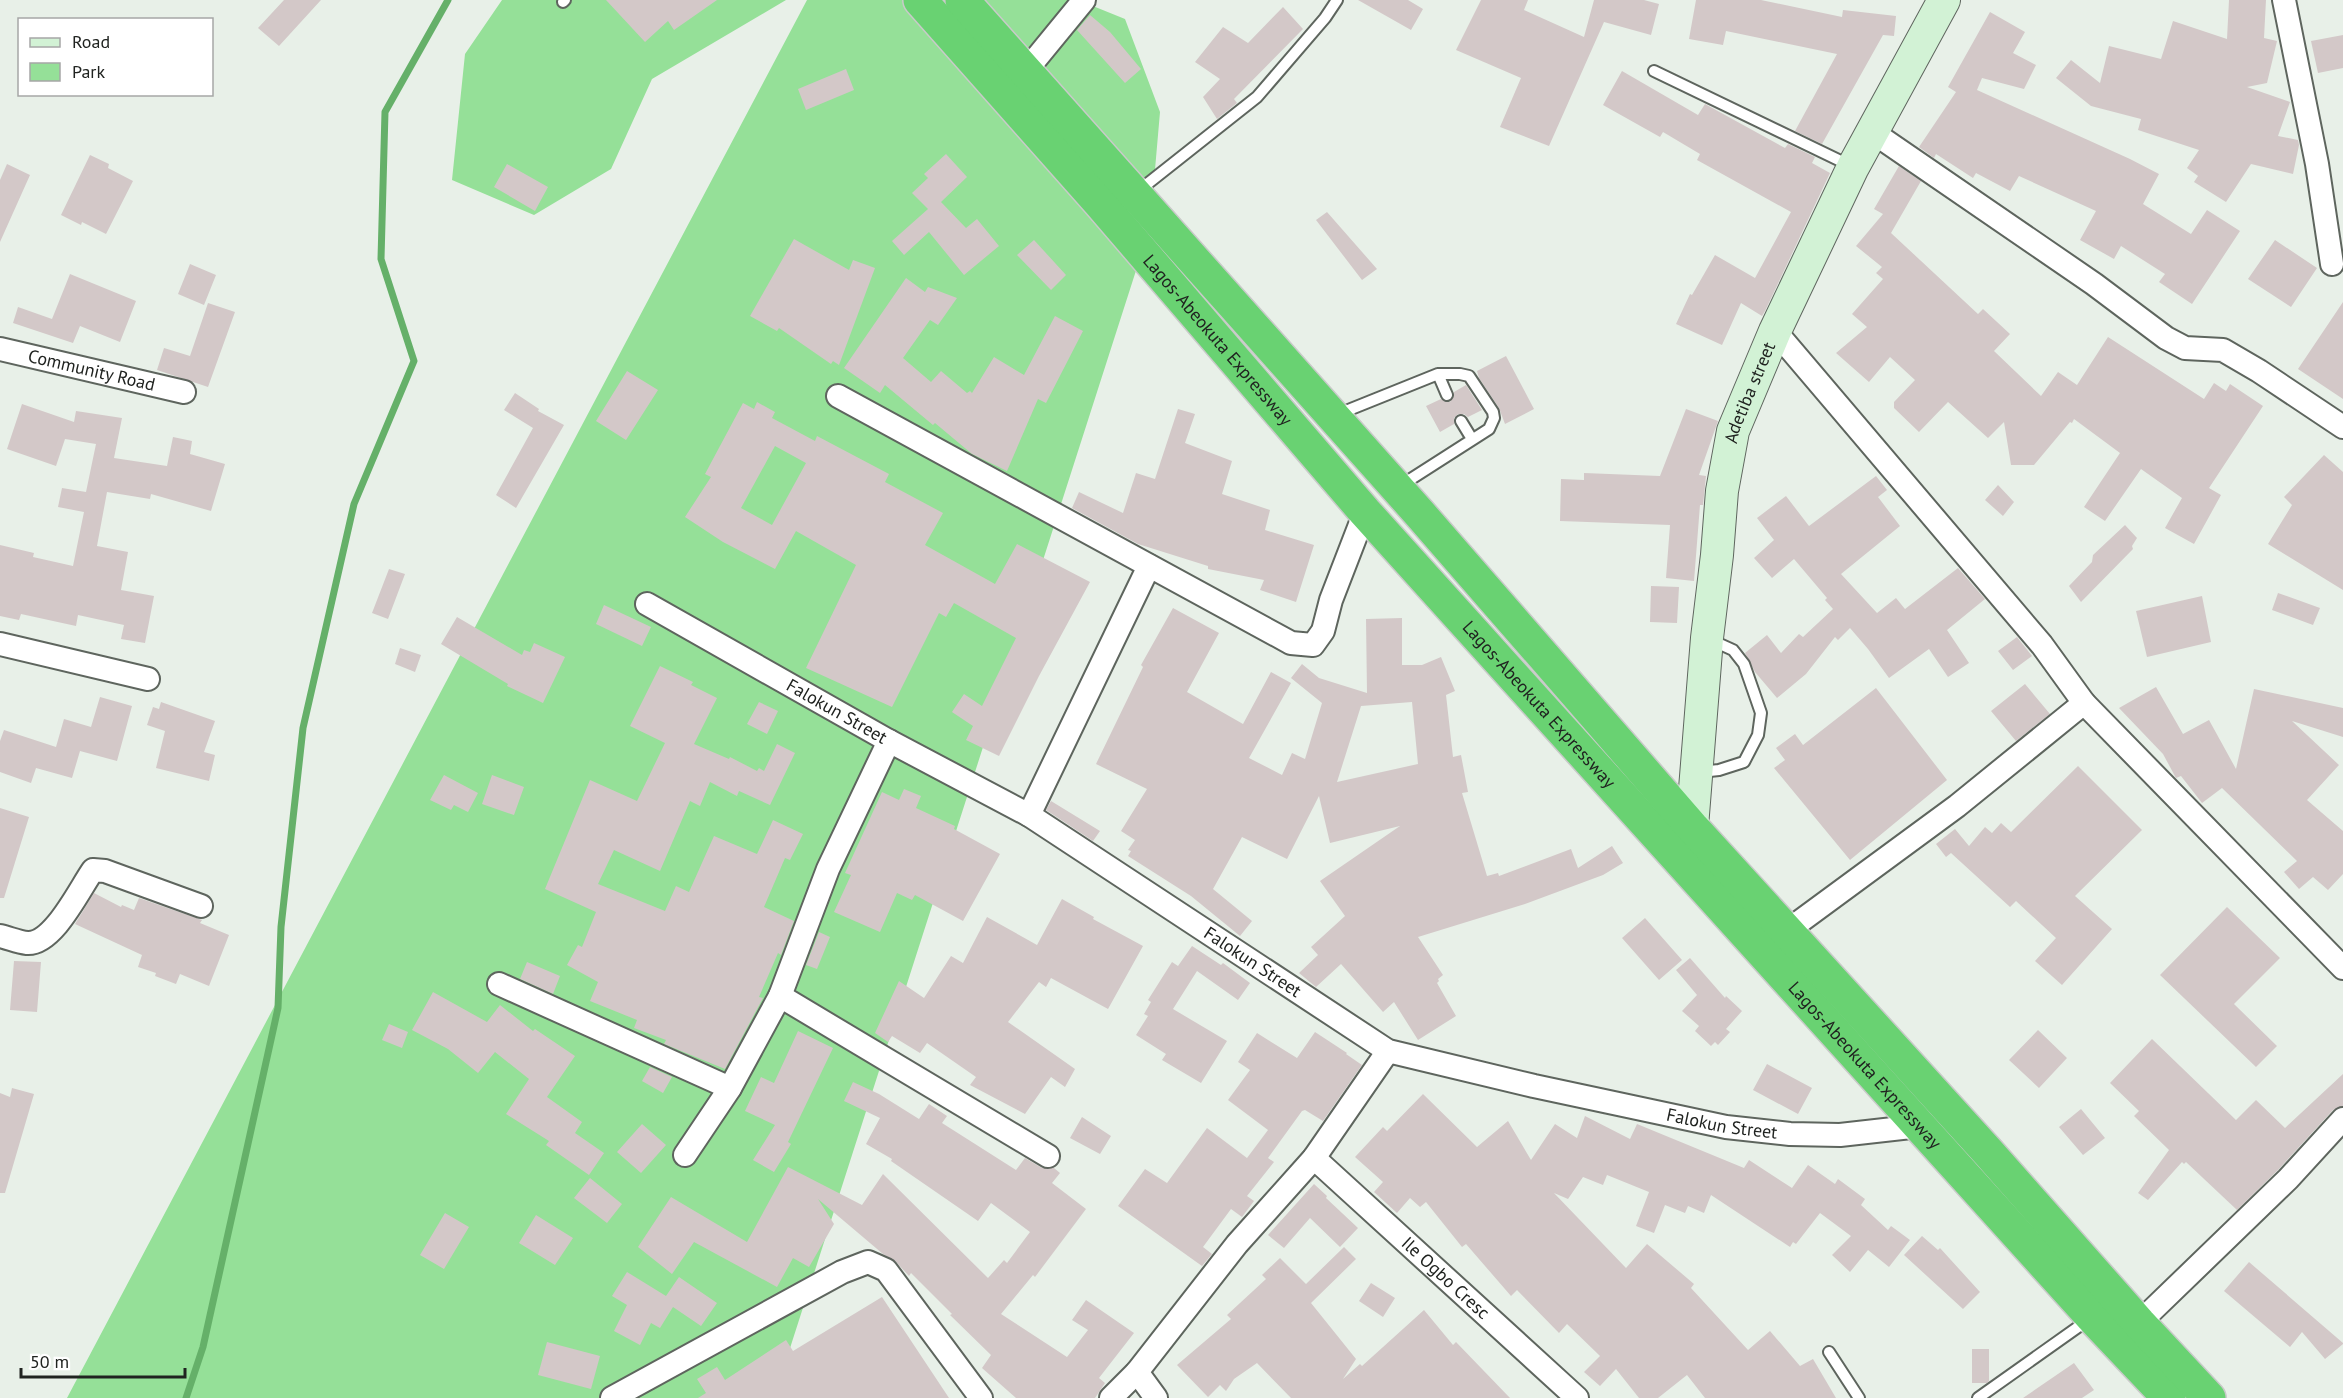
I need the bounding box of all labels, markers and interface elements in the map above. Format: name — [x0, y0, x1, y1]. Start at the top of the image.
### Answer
legend — [18, 18, 213, 96]
text: Road — [72, 30, 110, 53]
text: Park — [72, 60, 105, 83]
street label: Lagos-Abeokuta Expressway — [1138, 250, 1298, 431]
street label: Adetiba street — [1719, 338, 1780, 445]
street label: Community Road — [26, 344, 157, 396]
street label: Lagos-Abeokuta Expressway — [1458, 616, 1621, 793]
street label: Falokun Street — [782, 673, 891, 749]
street label: Falokun Street — [1200, 921, 1306, 1002]
street label: Lagos-Abeokuta Expressway — [1784, 976, 1947, 1154]
street label: Falokun Street — [1664, 1103, 1779, 1144]
street label: Ile Ogbo Cresc — [1397, 1231, 1495, 1324]
scale bar — [21, 1341, 184, 1379]
text: 50 m — [30, 1350, 69, 1373]

